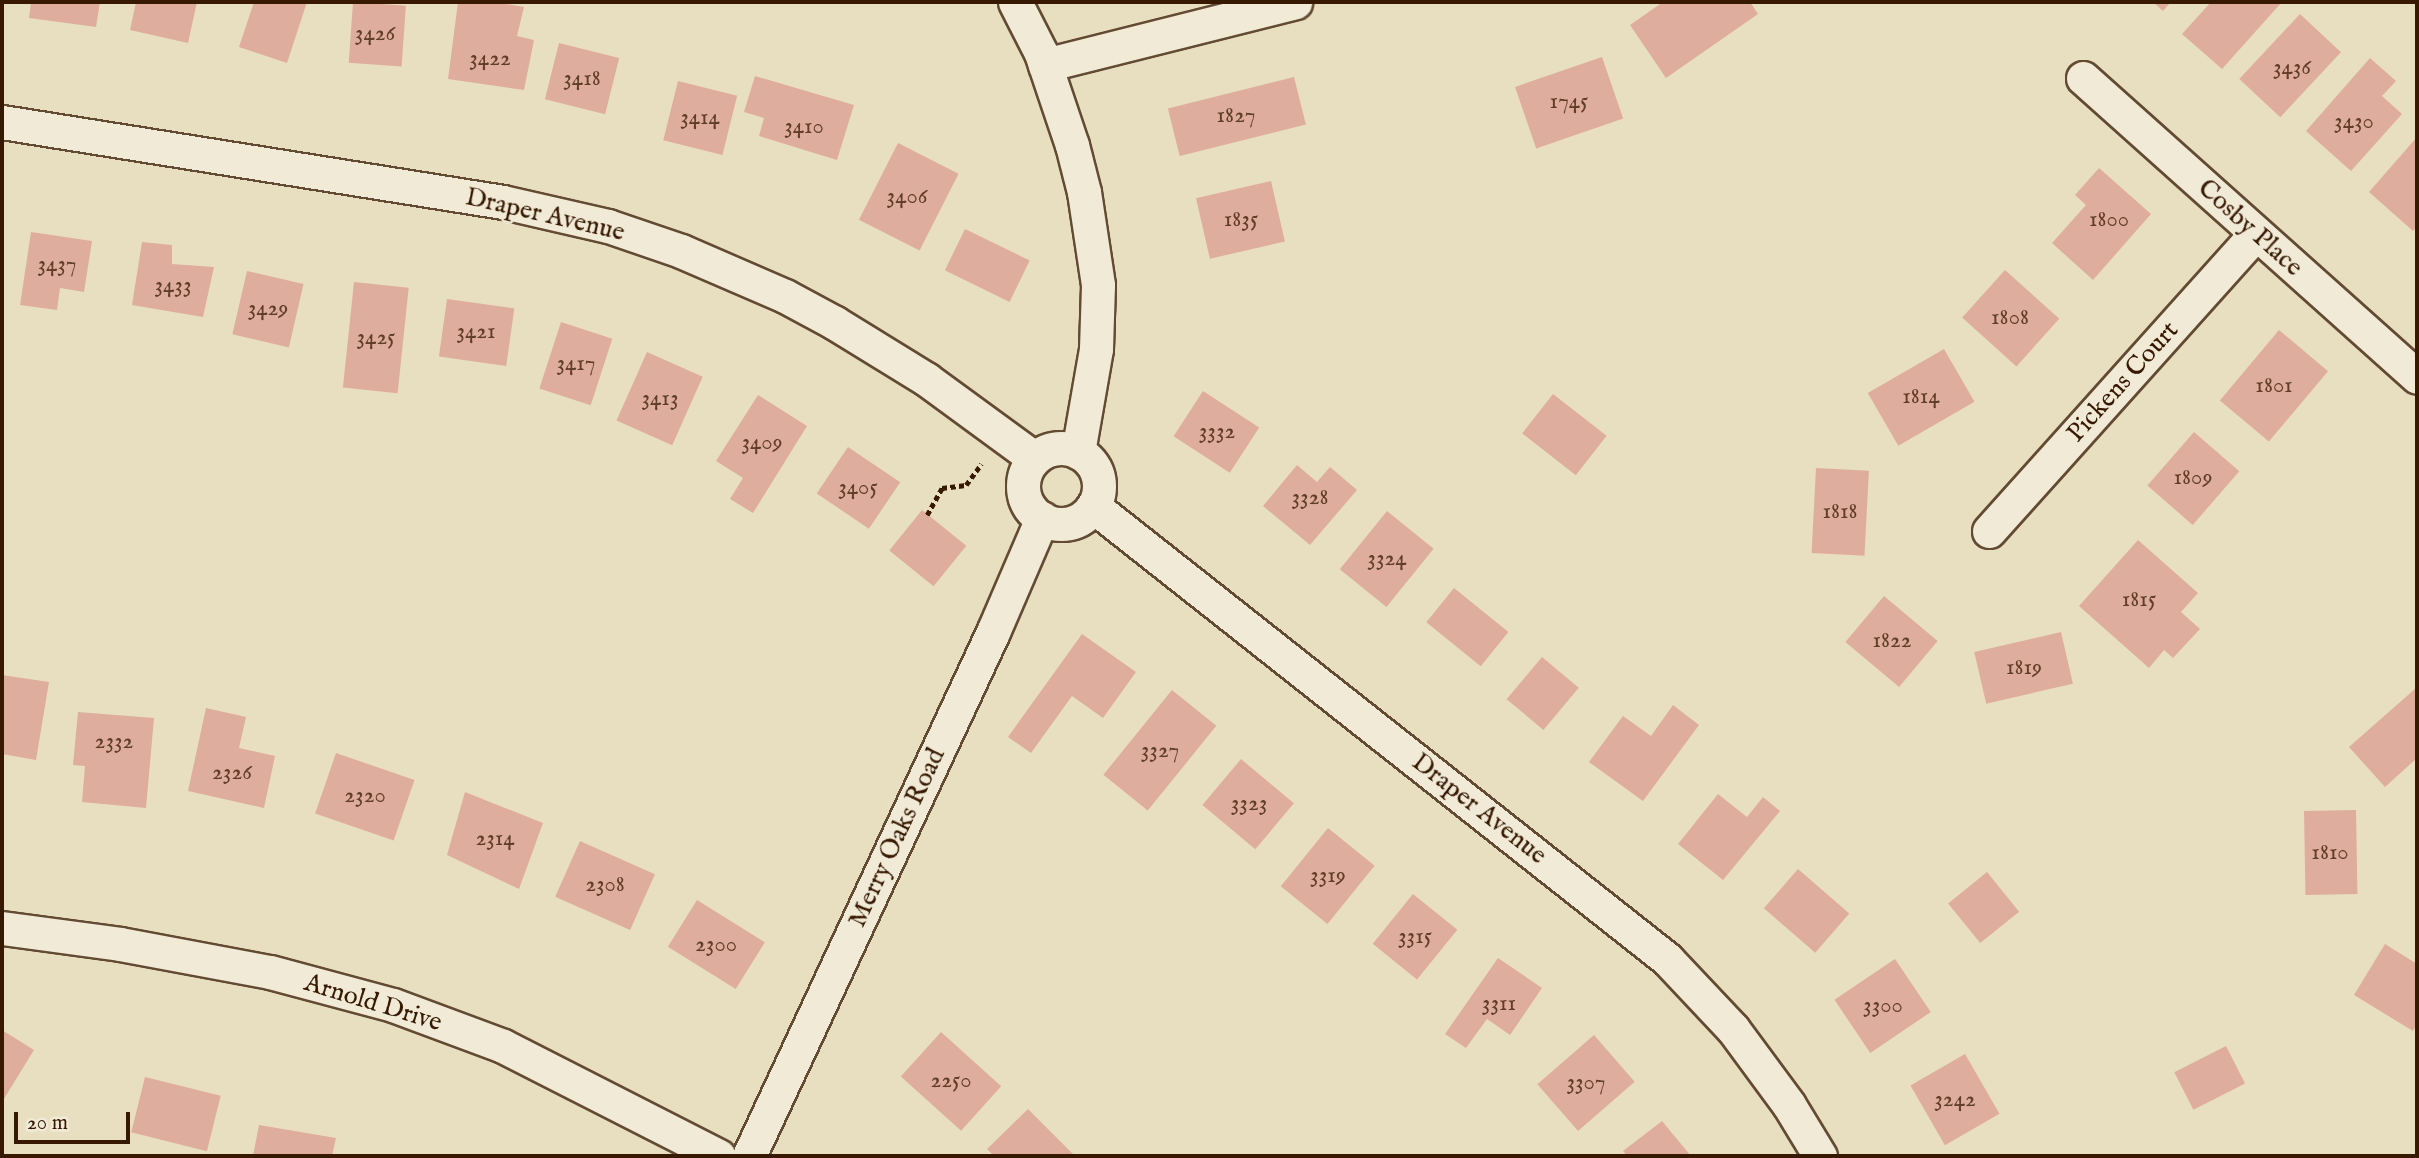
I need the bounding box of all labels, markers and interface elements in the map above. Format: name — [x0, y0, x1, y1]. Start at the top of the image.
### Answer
house number: 3426 — [355, 20, 395, 48]
house number: 3422 — [469, 45, 511, 73]
house number: 3436 — [2273, 54, 2311, 82]
house number: 3418 — [563, 65, 601, 93]
house number: 1745 — [1550, 88, 1588, 116]
house number: 1827 — [1217, 102, 1255, 130]
house number: 3414 — [680, 104, 720, 132]
house number: 3430 — [2334, 108, 2374, 136]
house number: 3410 — [784, 113, 824, 141]
street label: Cosby Place — [2191, 173, 2309, 283]
street label: Draper Avenue — [462, 182, 628, 248]
house number: 3406 — [887, 183, 927, 211]
house number: 1835 — [1224, 206, 1258, 234]
house number: 1800 — [2089, 206, 2129, 234]
house number: 3437 — [37, 251, 77, 279]
house number: 3433 — [154, 272, 192, 300]
house number: 3429 — [248, 295, 288, 323]
house number: 1808 — [1991, 304, 2029, 332]
street label: Pickens Court — [2061, 315, 2185, 449]
house number: 3421 — [456, 318, 496, 346]
house number: 3425 — [357, 324, 395, 352]
house number: 3417 — [556, 350, 596, 378]
house number: 1801 — [2255, 372, 2293, 400]
house number: 1814 — [1902, 383, 1940, 411]
house number: 3413 — [641, 385, 679, 413]
house number: 3332 — [1199, 418, 1235, 446]
house number: 3409 — [741, 429, 783, 457]
house number: 1809 — [2174, 464, 2212, 492]
house number: 3405 — [838, 474, 878, 502]
house number: 3328 — [1292, 484, 1328, 512]
house number: 1818 — [1822, 498, 1858, 526]
house number: 3324 — [1367, 545, 1407, 573]
house number: 1815 — [2122, 586, 2156, 614]
house number: 1822 — [1872, 627, 1912, 655]
house number: 1819 — [2006, 654, 2042, 682]
house number: 2332 — [95, 728, 133, 756]
house number: 3327 — [1141, 737, 1179, 765]
street label: Merry Oaks Road — [842, 743, 952, 933]
street label: Draper Avenue — [1405, 747, 1553, 871]
house number: 2326 — [212, 759, 252, 787]
house number: 2320 — [344, 782, 386, 810]
house number: 3323 — [1231, 790, 1267, 818]
house number: 2314 — [475, 825, 515, 853]
house number: 1810 — [2311, 839, 2349, 867]
house number: 3319 — [1310, 862, 1346, 890]
house number: 2308 — [585, 871, 625, 899]
house number: 3315 — [1398, 923, 1432, 951]
house number: 2300 — [695, 931, 737, 959]
street label: Arnold Drive — [301, 967, 445, 1039]
house number: 3311 — [1482, 990, 1516, 1018]
house number: 3300 — [1863, 992, 1903, 1020]
house number: 2250 — [930, 1067, 972, 1095]
house number: 3307 — [1566, 1069, 1606, 1097]
house number: 3242 — [1934, 1086, 1976, 1114]
scale bar — [18, 1098, 133, 1142]
text: 20 m — [27, 1110, 68, 1137]

